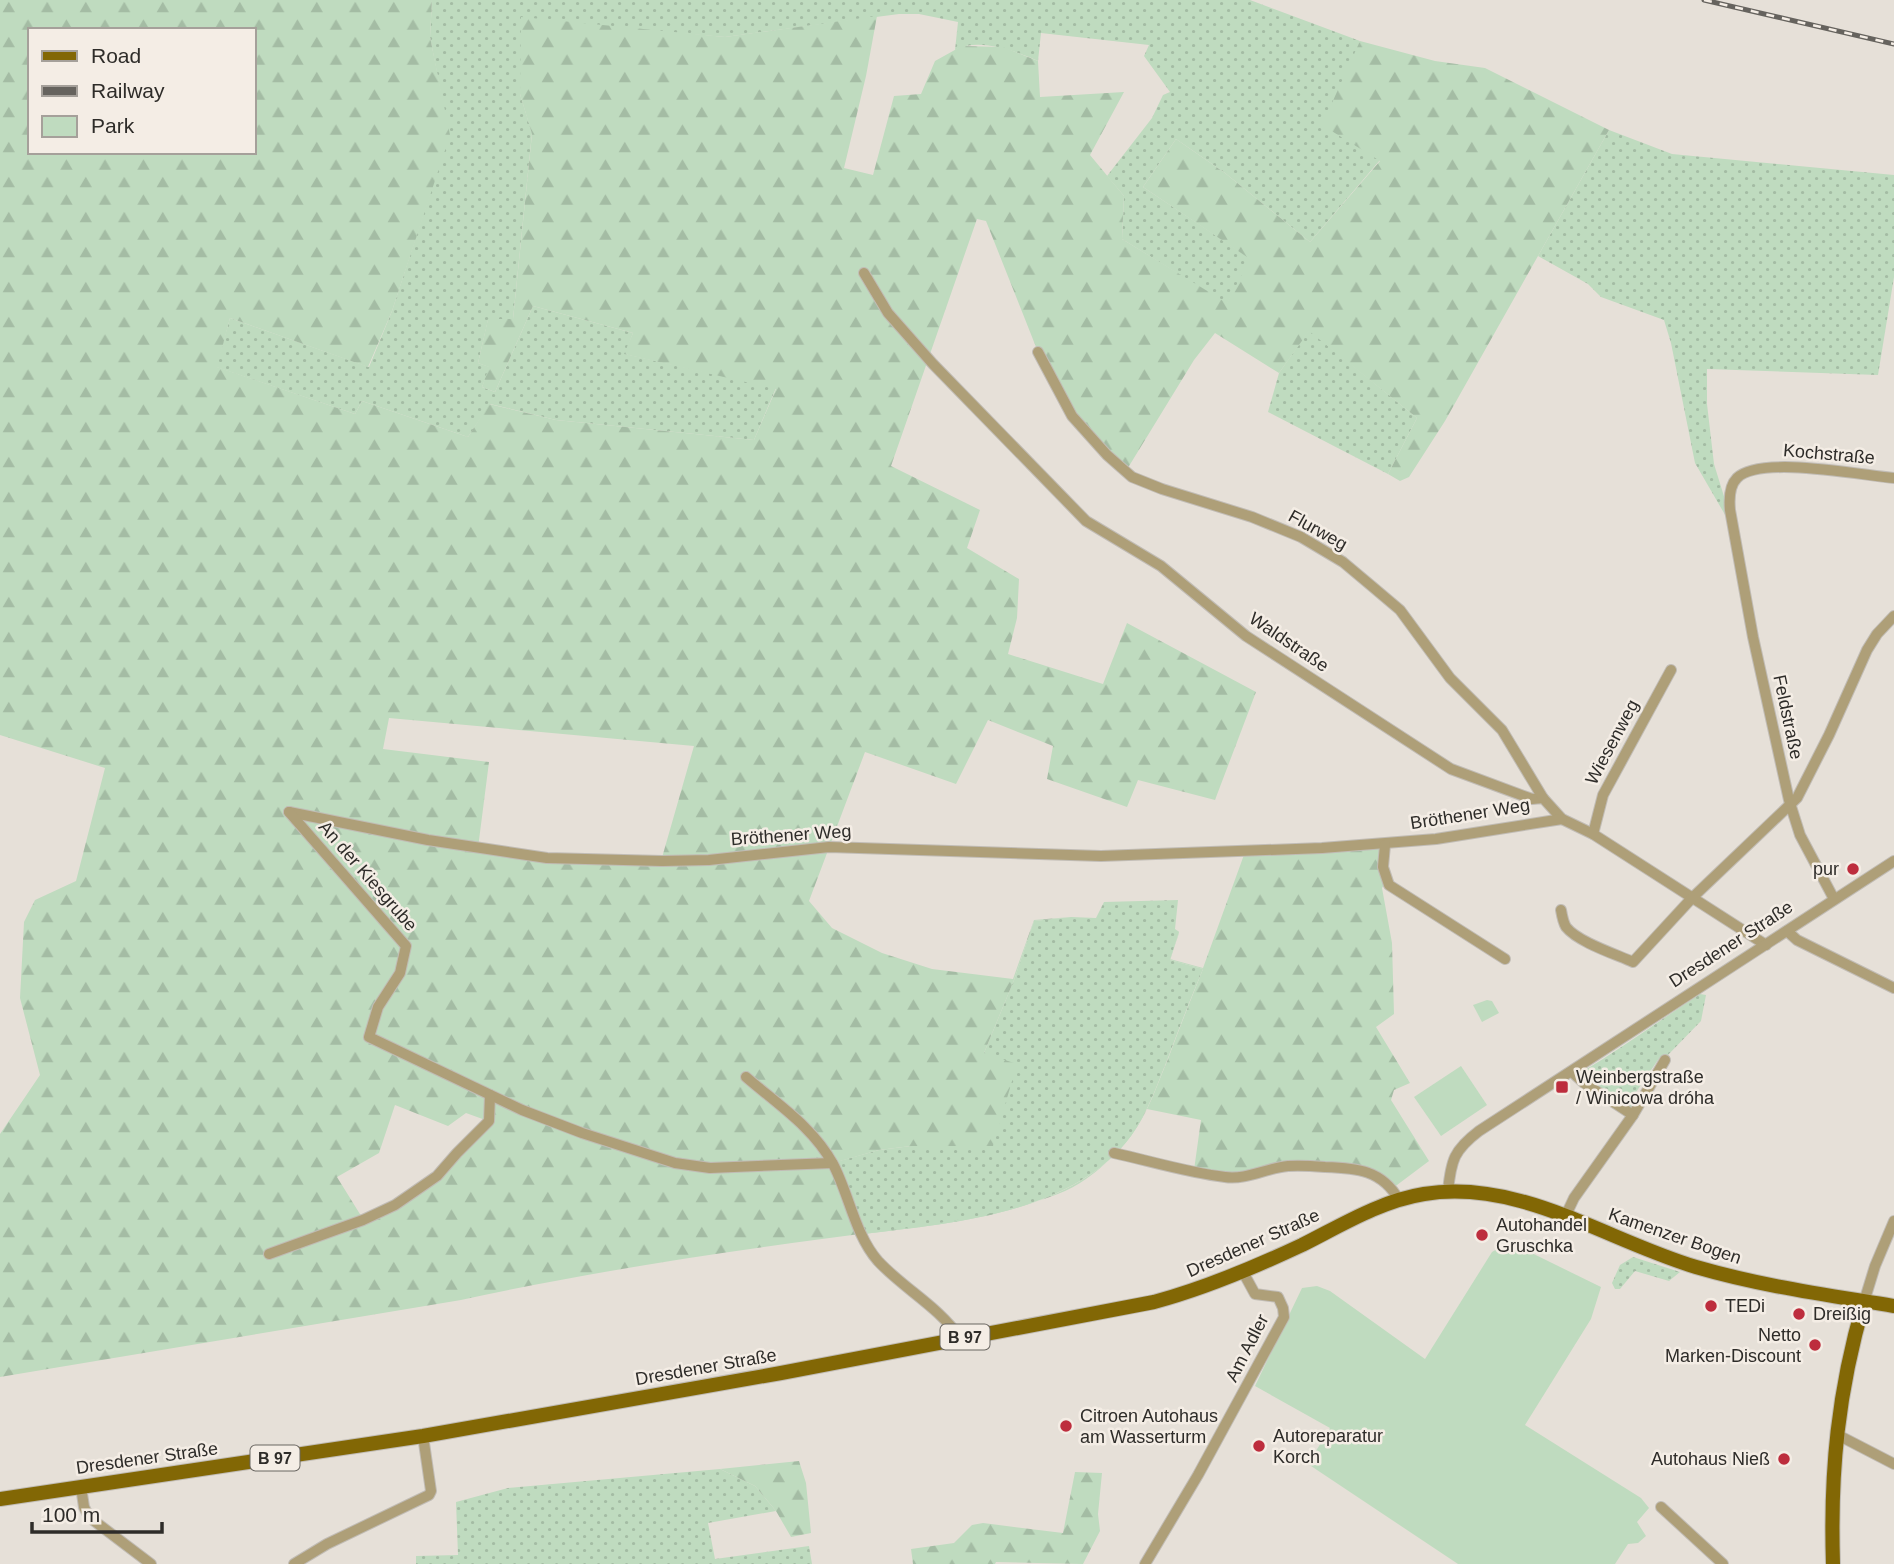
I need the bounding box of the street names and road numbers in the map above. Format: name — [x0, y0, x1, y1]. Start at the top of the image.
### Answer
street label: Kochstraße — [1782, 440, 1876, 468]
street label: Flurweg — [1285, 506, 1351, 554]
street label: Waldstraße — [1246, 608, 1332, 676]
street label: Feldstraße — [1769, 673, 1807, 761]
street label: Wiesenweg — [1581, 696, 1643, 788]
street label: Bröthener Weg — [1409, 795, 1531, 833]
street label: An der Kiesgrube — [315, 817, 421, 935]
street label: Bröthener Weg — [730, 821, 852, 849]
street label: Dresdener Straße — [1666, 897, 1796, 991]
street label: Kamenzer Bogen — [1606, 1204, 1744, 1268]
street label: Dresdener Straße — [1184, 1205, 1322, 1281]
street label: Am Adler — [1222, 1311, 1272, 1385]
road number: B 97 — [940, 1324, 990, 1350]
street label: Dresdener Straße — [634, 1345, 778, 1389]
street label: Dresdener Straße — [75, 1438, 219, 1478]
road number: B 97 — [250, 1446, 300, 1470]

